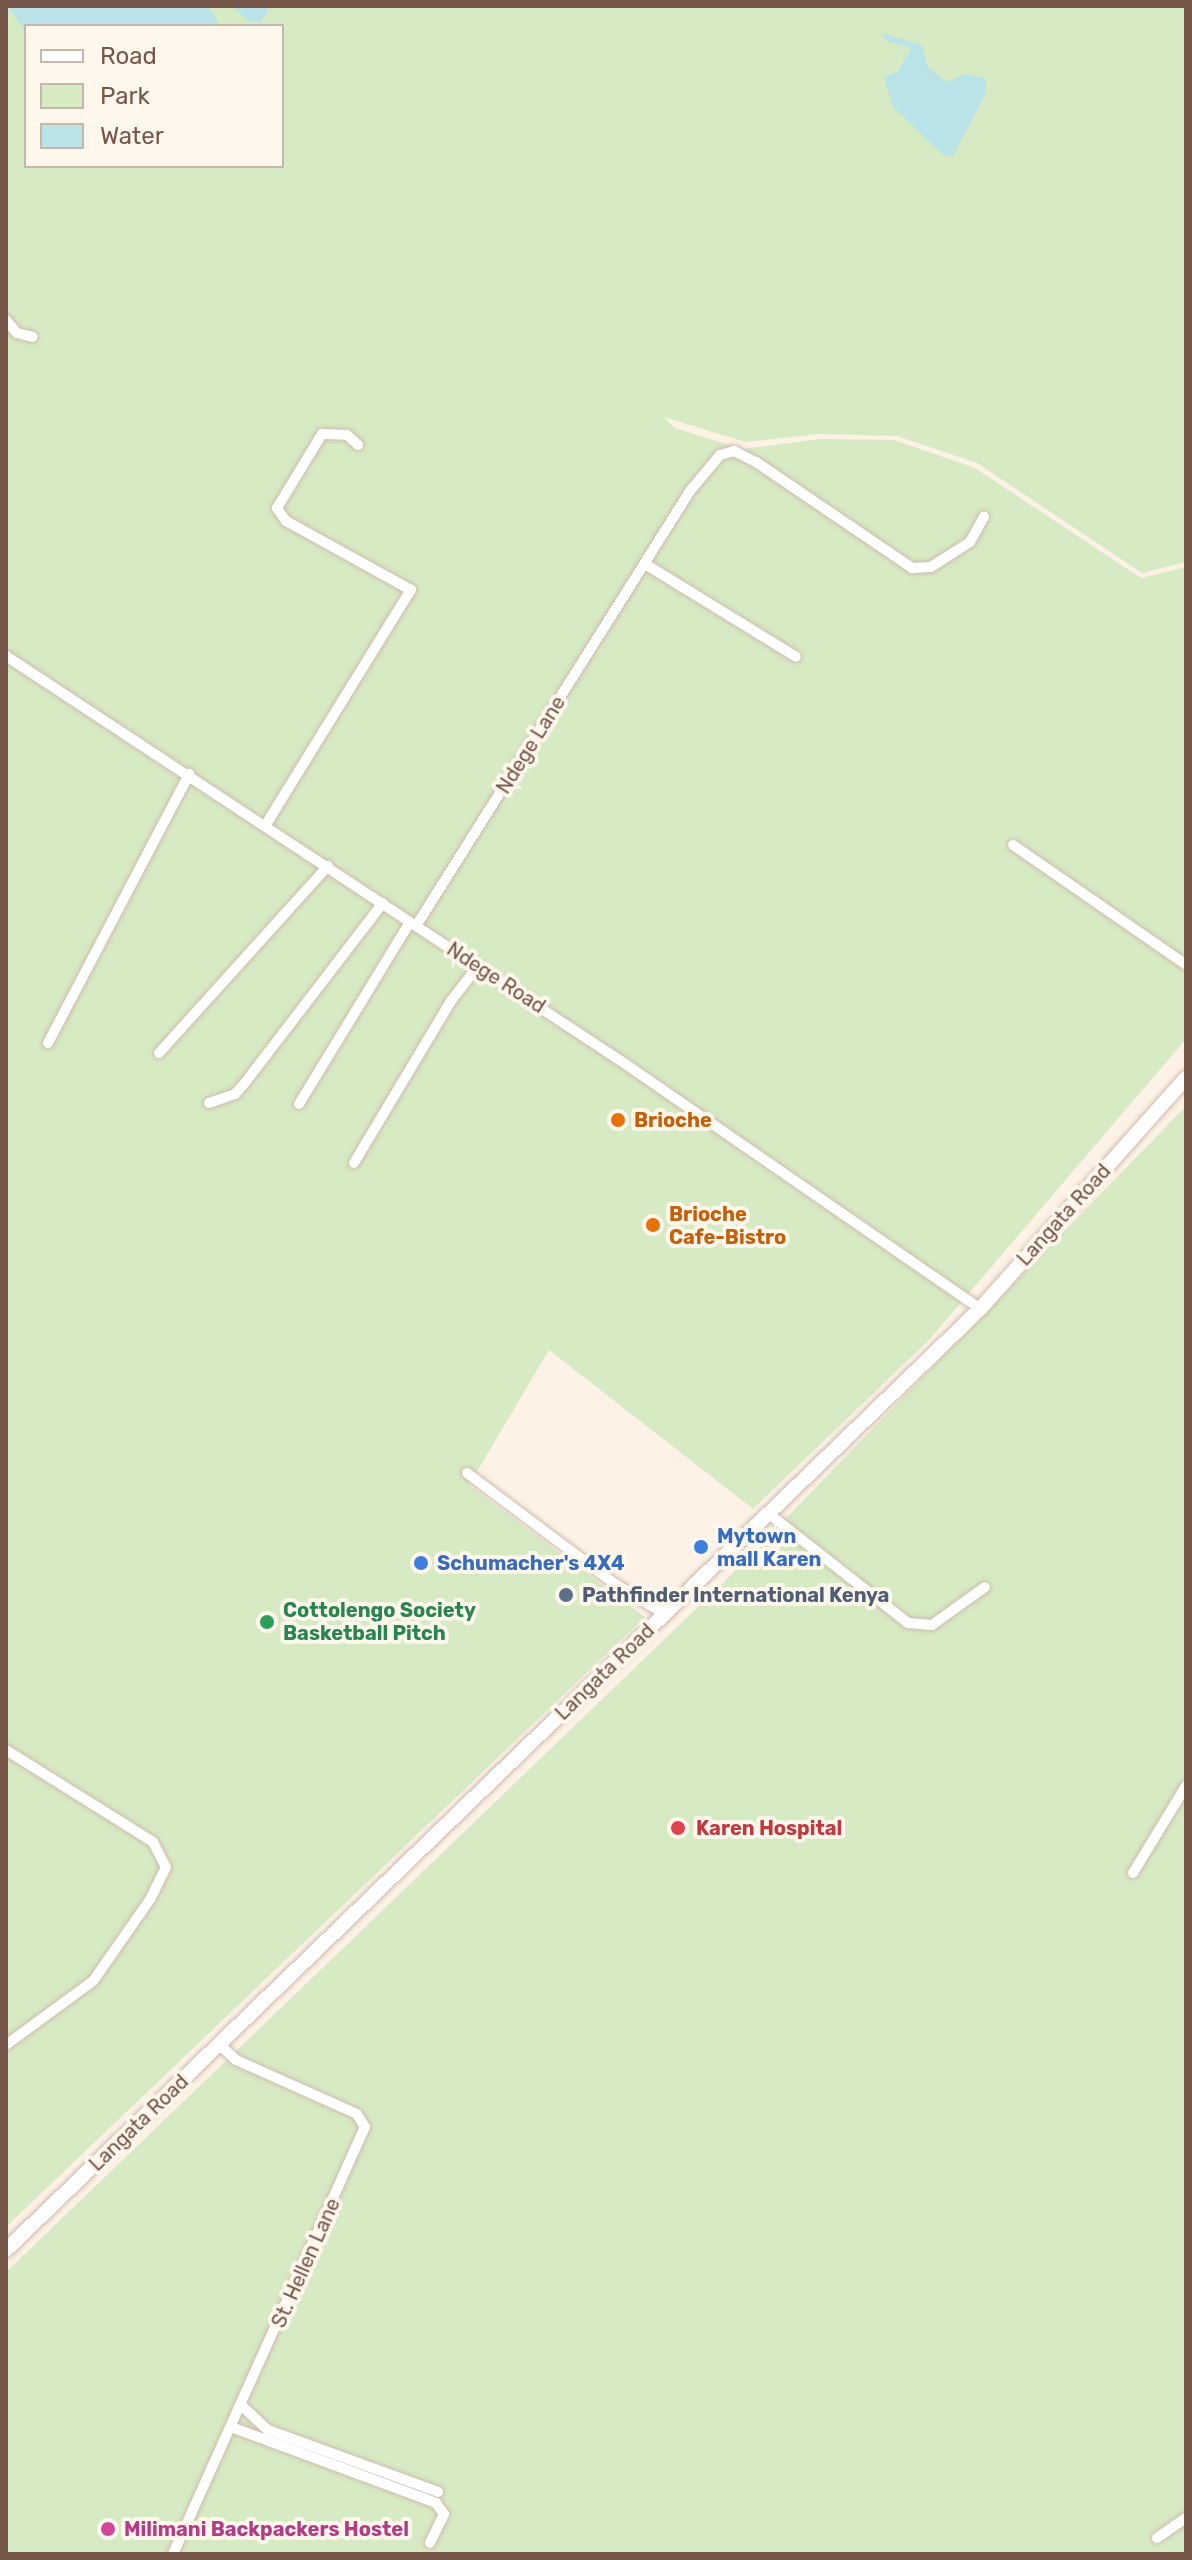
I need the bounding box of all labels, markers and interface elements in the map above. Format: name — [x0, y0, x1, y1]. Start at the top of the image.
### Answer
legend — [24, 24, 284, 168]
text: Road — [100, 42, 157, 70]
text: Park — [100, 82, 150, 110]
text: Water — [100, 122, 164, 150]
street label: Ndege Lane — [492, 692, 570, 798]
street label: Ndege Road — [442, 937, 550, 1019]
place label: Brioche — [634, 1108, 712, 1132]
marker: Brioche — [609, 1111, 627, 1129]
street label: Langata Road — [1012, 1159, 1116, 1271]
place label: Brioche Cafe-Bistro — [669, 1202, 786, 1249]
marker: Brioche Cafe-Bistro — [644, 1216, 662, 1234]
place label: Mytown mall Karen — [717, 1524, 821, 1571]
marker: Mytown mall Karen — [692, 1538, 710, 1556]
place label: Schumacher's 4X4 — [437, 1551, 625, 1575]
marker: Schumacher's 4X4 — [412, 1554, 430, 1572]
place label: Pathfinder International Kenya — [582, 1583, 890, 1607]
marker: Pathfinder International Kenya — [557, 1586, 575, 1604]
place label: Cottolengo Society Basketball Pitch — [283, 1598, 476, 1645]
marker: Cottolengo Society Basketball Pitch — [258, 1613, 276, 1631]
street label: Langata Road — [550, 1619, 660, 1725]
place label: Karen Hospital — [696, 1816, 842, 1840]
marker: Karen Hospital — [667, 1817, 689, 1839]
street label: Langata Road — [84, 2070, 194, 2176]
street label: St. Hellen Lane — [267, 2195, 345, 2331]
place label: Milimani Backpackers Hostel — [124, 2517, 409, 2541]
marker: Milimani Backpackers Hostel — [99, 2520, 117, 2538]

